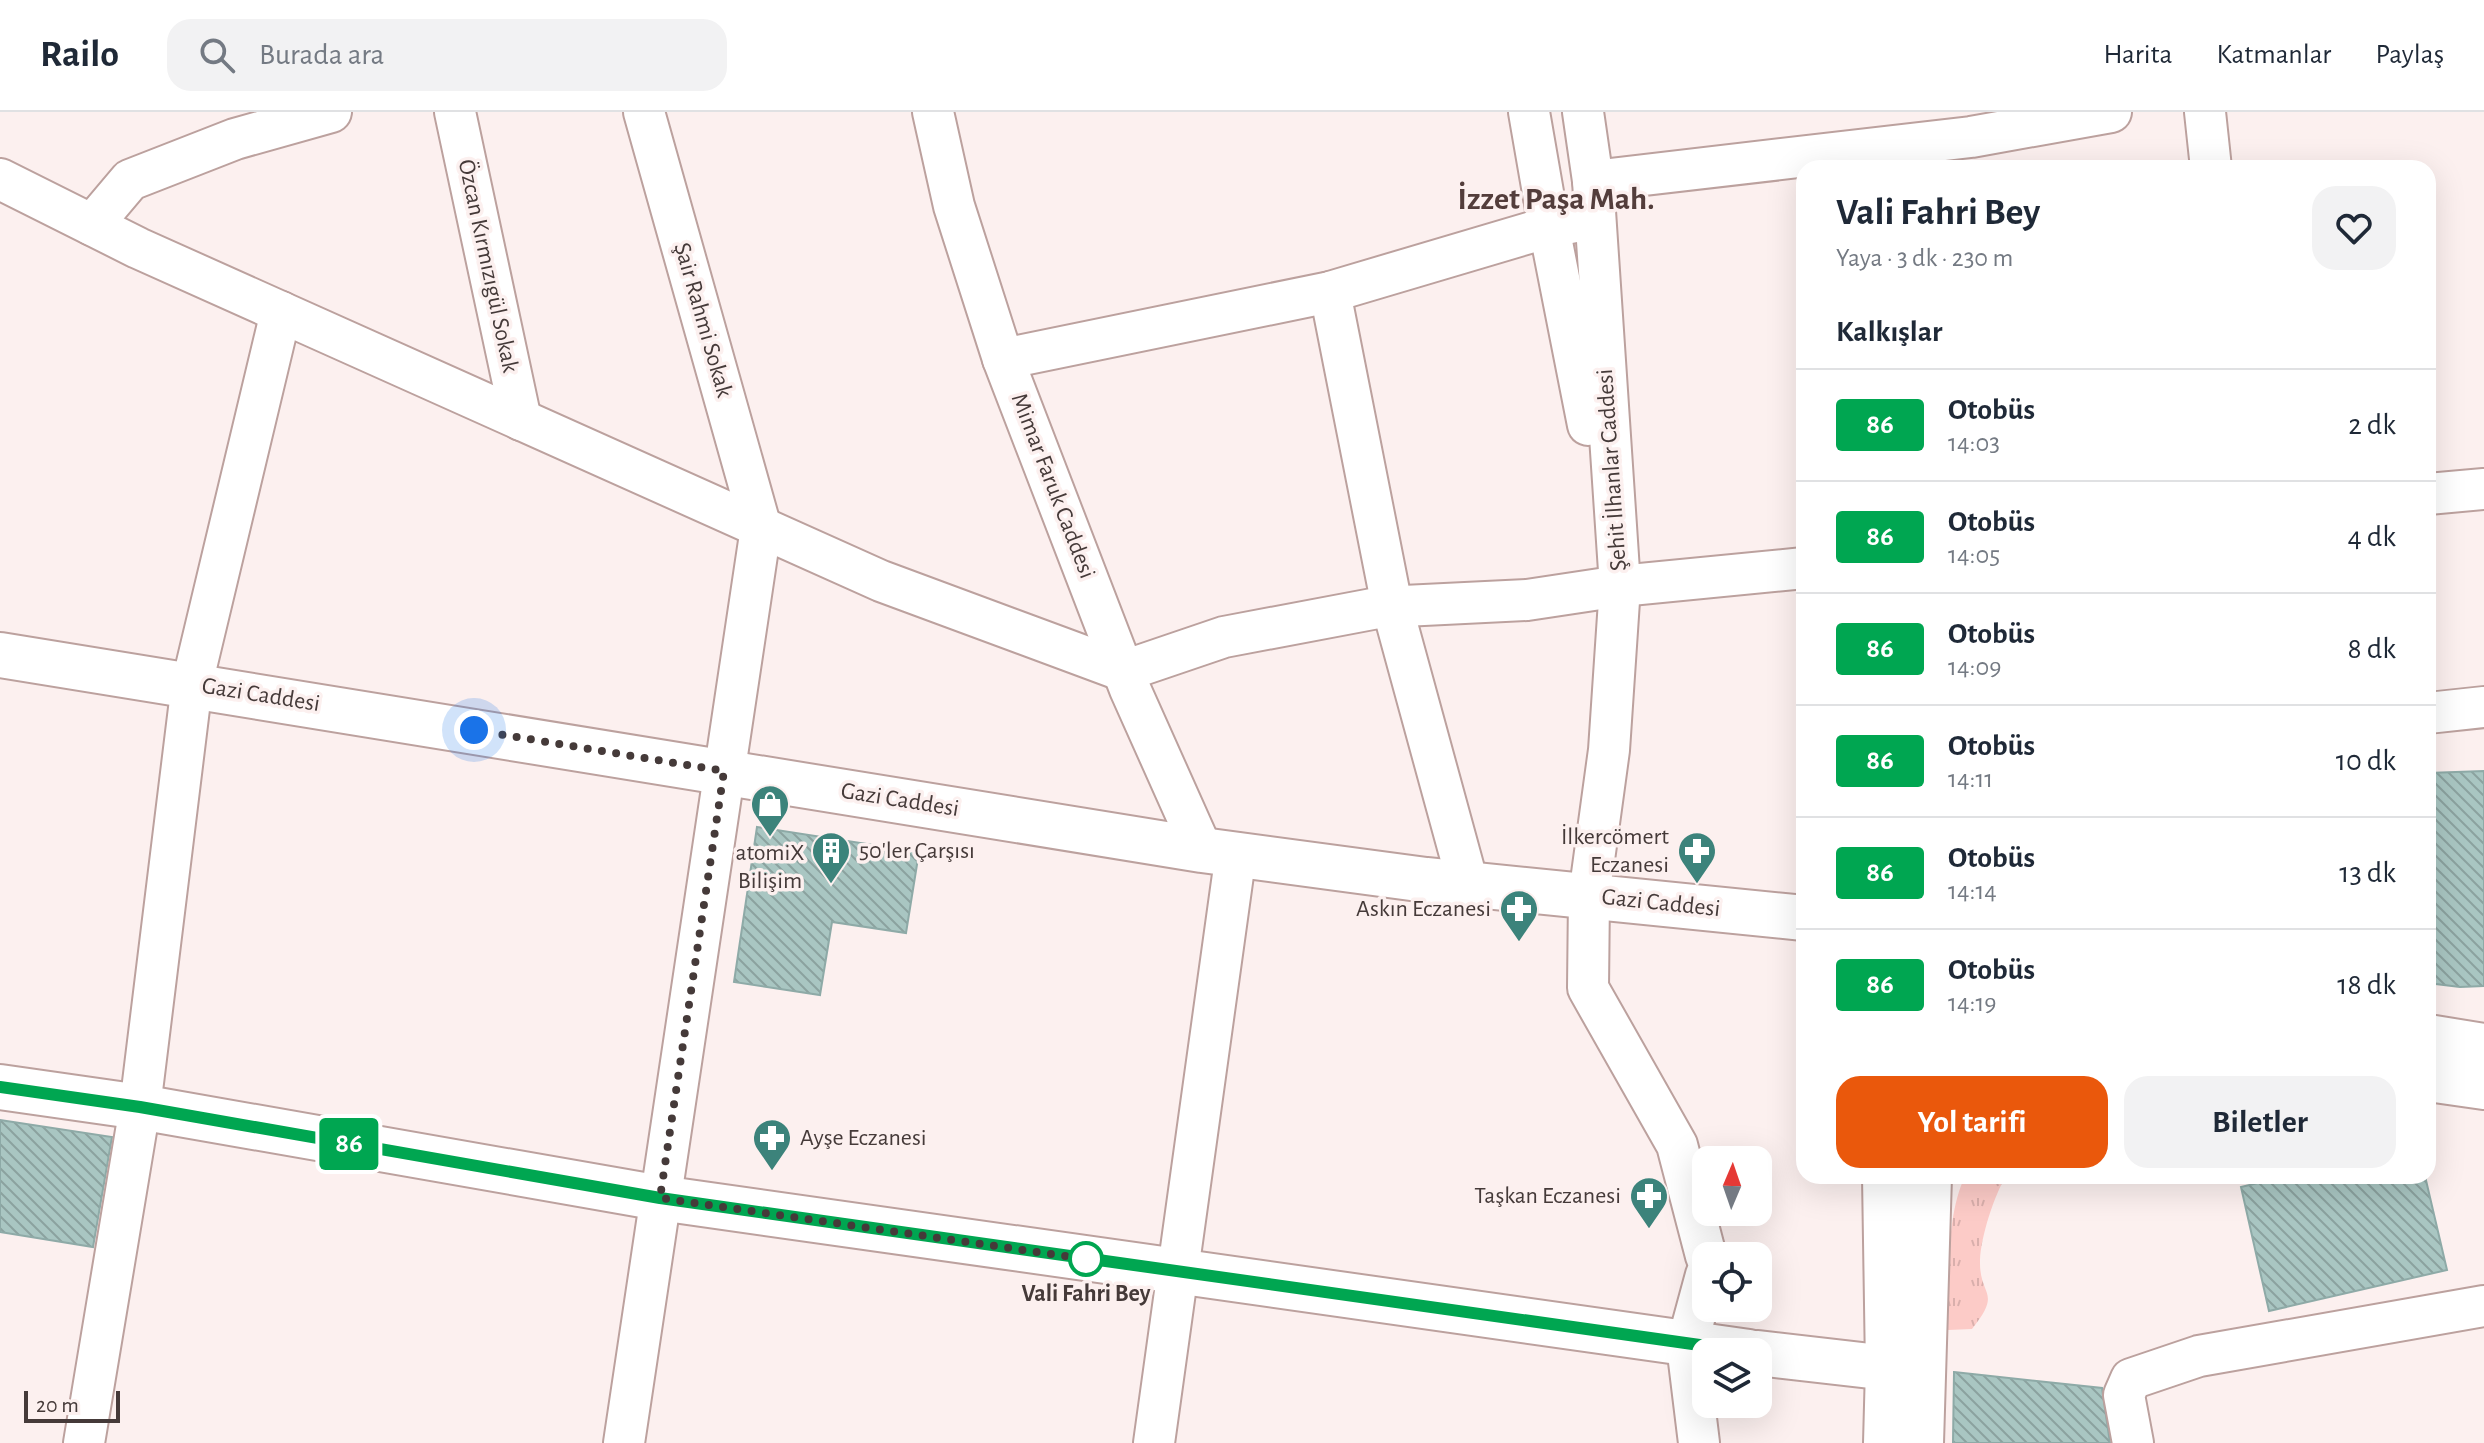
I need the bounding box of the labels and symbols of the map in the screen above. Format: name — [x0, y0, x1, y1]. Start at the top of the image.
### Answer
street label: Özcan Kırmızıgül Sokak — [454, 157, 523, 375]
district label: İzzet Paşa Mah. — [1458, 181, 1654, 215]
street label: Şair Rahmi Sokak — [669, 240, 737, 400]
street label: Şehit İlhanlar Caddesi — [1592, 368, 1631, 572]
street label: Mimar Faruk Caddesi — [1007, 390, 1099, 582]
street label: Gazi Caddesi — [200, 674, 322, 716]
your location — [454, 710, 494, 750]
street label: Gazi Caddesi — [839, 779, 961, 821]
shop icon: atomiX Bilişim — [749, 783, 791, 838]
place label: İlkercömert Eczanesi — [1561, 824, 1669, 877]
building icon: 50'ler Çarşısı — [810, 830, 852, 885]
pharmacy icon: İlkercömert Eczanesi — [1676, 830, 1718, 885]
place label: 50'ler Çarşısı — [859, 839, 975, 863]
place label: atomiX Bilişim — [735, 841, 805, 893]
street label: Gazi Caddesi — [1601, 885, 1721, 921]
pharmacy icon: Askın Eczanesi — [1498, 888, 1540, 943]
place label: Askın Eczanesi — [1356, 897, 1491, 921]
pharmacy icon: Ayşe Eczanesi — [751, 1117, 793, 1172]
line badge: 86 — [313, 1118, 385, 1170]
place label: Ayşe Eczanesi — [800, 1126, 927, 1150]
north arrow — [1692, 1146, 1772, 1226]
pharmacy icon: Taşkan Eczanesi — [1628, 1175, 1670, 1230]
place label: Taşkan Eczanesi — [1474, 1184, 1621, 1208]
marker: Vali Fahri Bey — [1069, 1242, 1103, 1276]
place label: Vali Fahri Bey — [1021, 1282, 1151, 1306]
scale bar — [24, 1387, 120, 1423]

